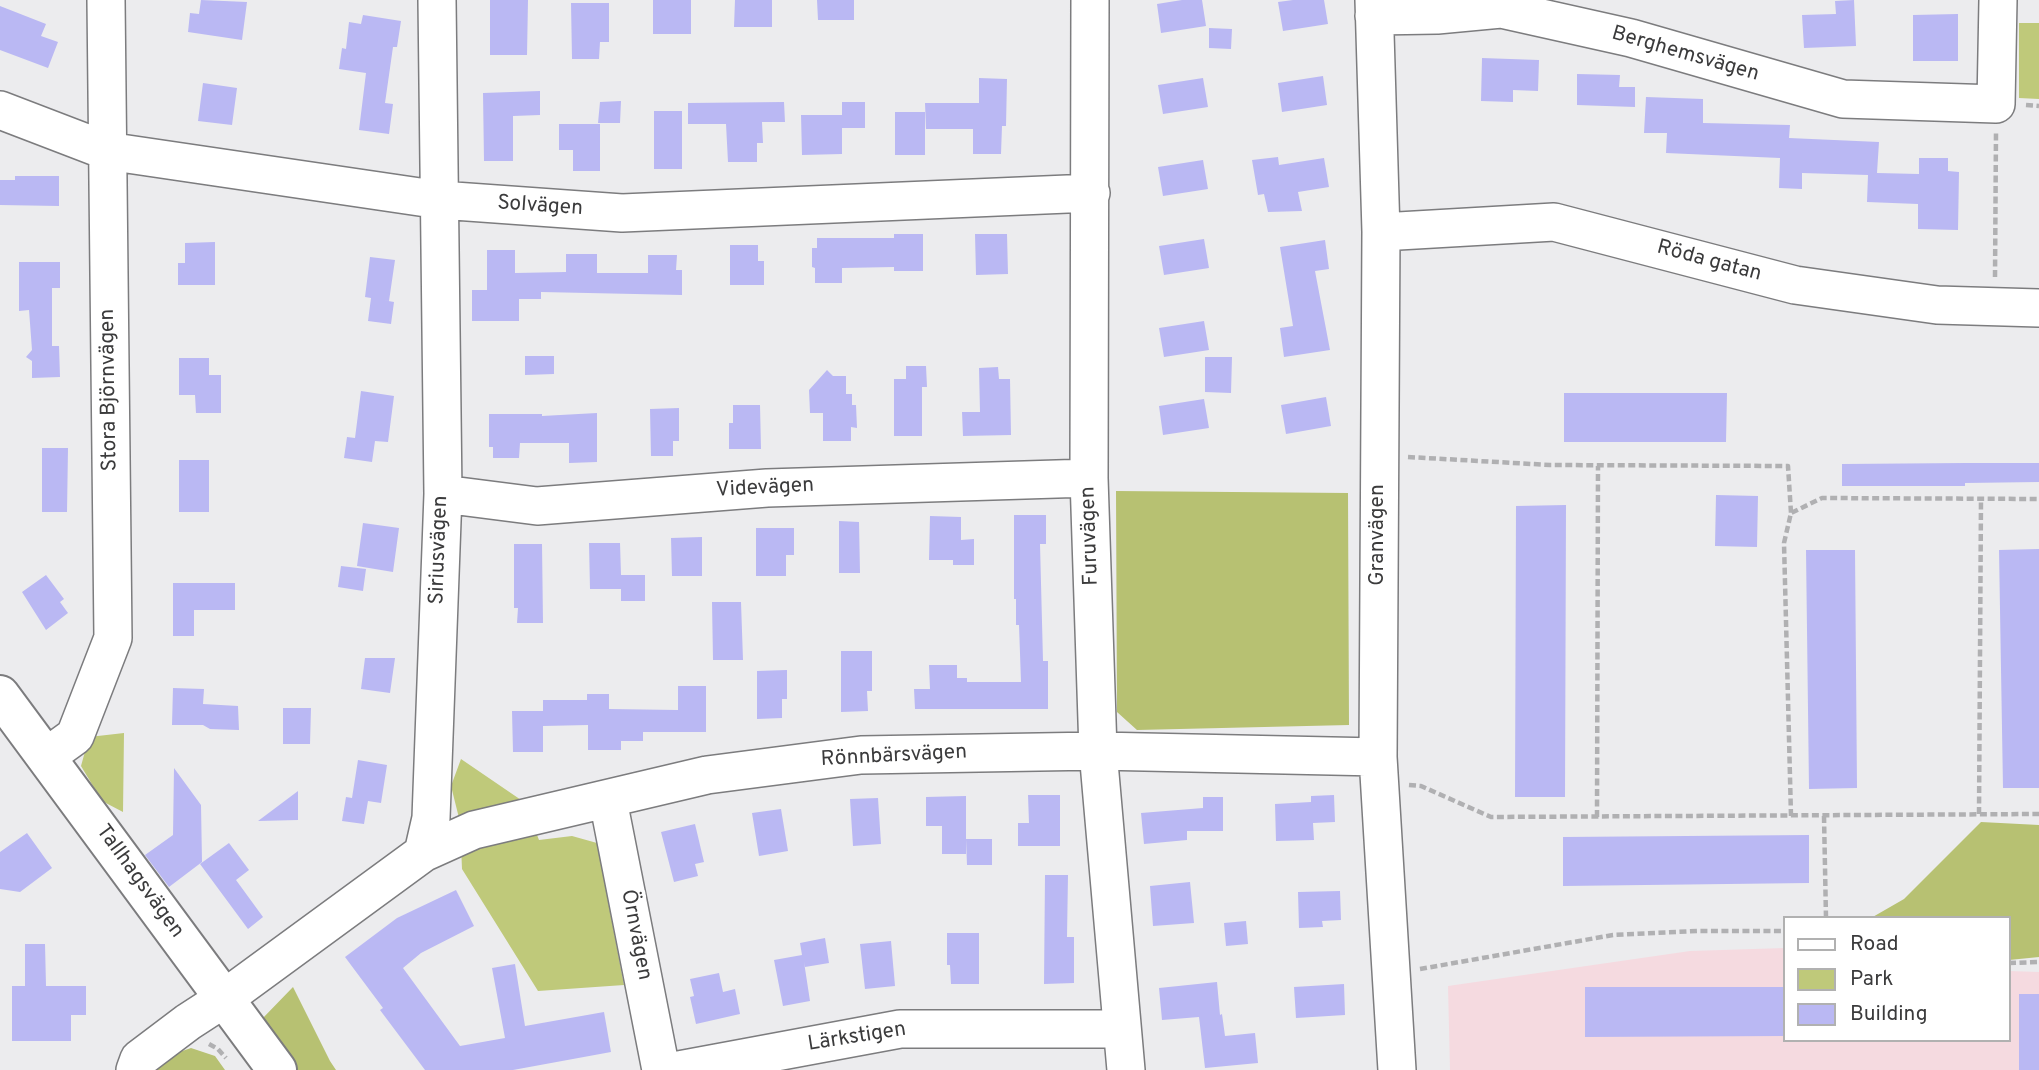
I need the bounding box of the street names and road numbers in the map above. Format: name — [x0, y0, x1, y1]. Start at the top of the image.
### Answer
street label: Berghemsvägen — [1608, 22, 1762, 88]
street label: Solvägen — [496, 191, 584, 223]
street label: Röda gatan — [1654, 236, 1764, 288]
street label: Stora Björnvägen — [96, 308, 124, 472]
street label: Videvägen — [715, 474, 815, 504]
street label: Granvägen — [1366, 484, 1392, 586]
street label: Furuvägen — [1077, 486, 1105, 586]
street label: Siriusvägen — [426, 495, 454, 605]
street label: Rönnbärsvägen — [820, 741, 968, 773]
street label: Tallhagsvägen — [89, 820, 189, 944]
street label: Örnvägen — [614, 888, 656, 982]
street label: Lärkstigen — [806, 1018, 908, 1058]

